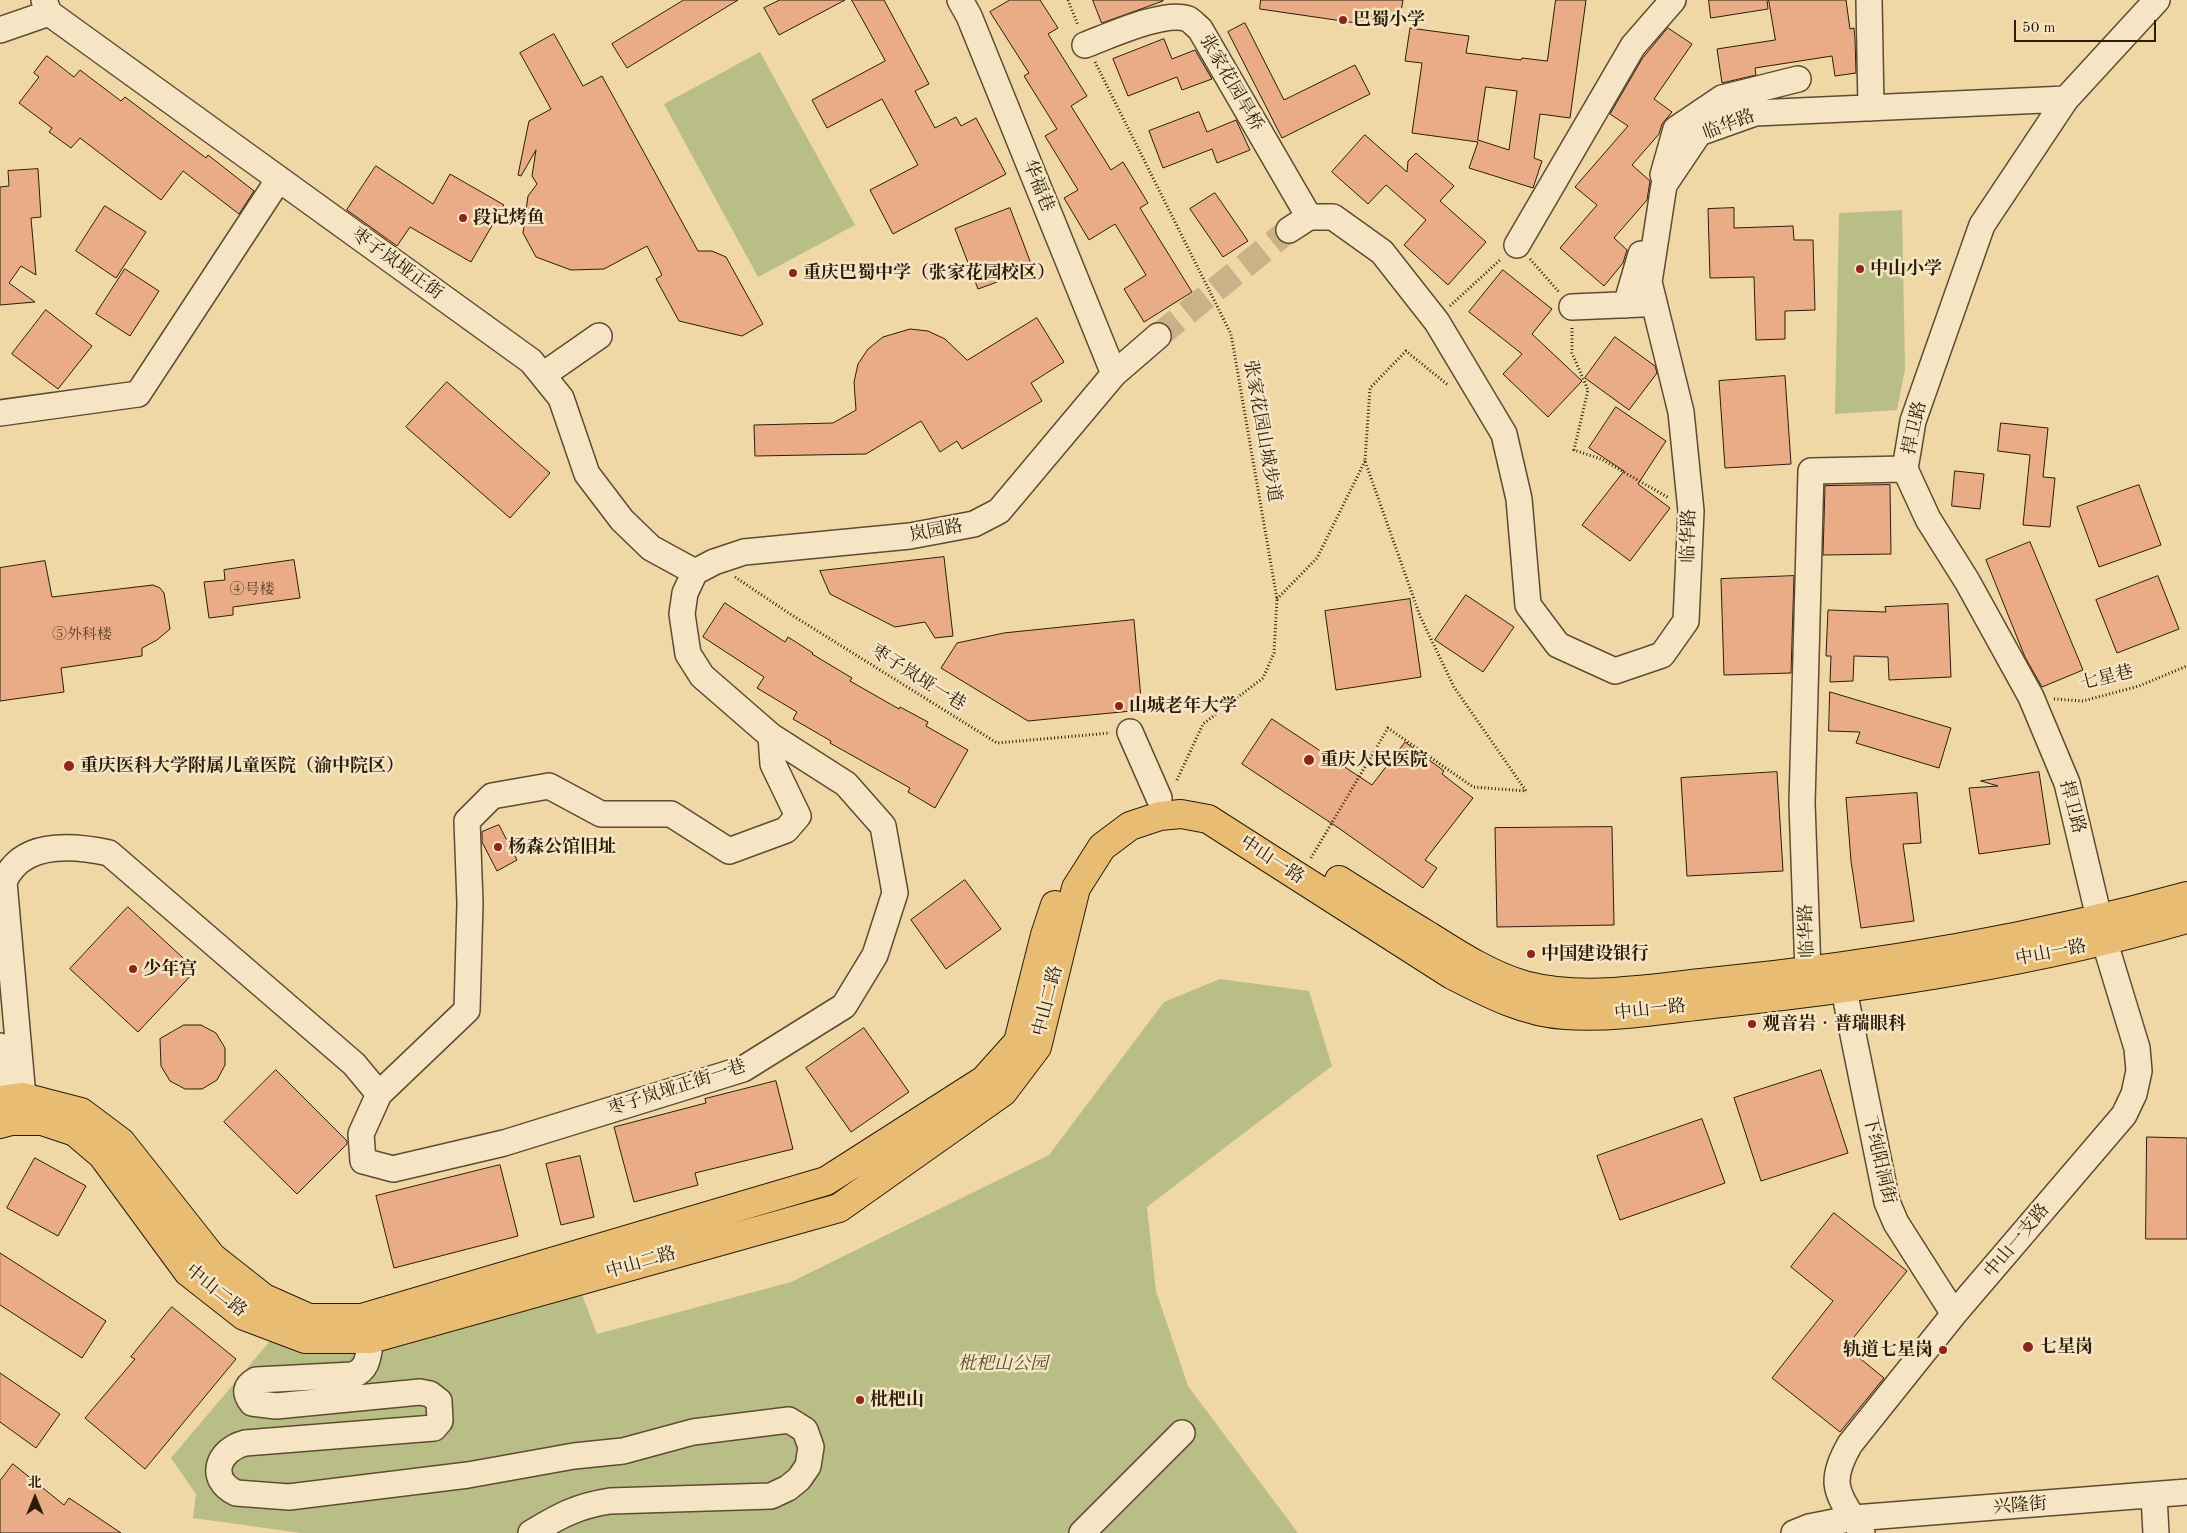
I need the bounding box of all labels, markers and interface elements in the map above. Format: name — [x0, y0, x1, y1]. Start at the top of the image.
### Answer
place label: 巴蜀小学 — [1353, 9, 1425, 31]
scale bar — [2017, 10, 2160, 42]
marker: 巴蜀小学 — [1337, 14, 1349, 26]
text: 50 m — [2022, 21, 2056, 36]
street label: 张家花园旱桥 — [1195, 31, 1267, 135]
street label: 临华路 — [1700, 105, 1758, 145]
street label: 华福巷 — [1018, 157, 1058, 215]
place label: 段记烤鱼 — [473, 207, 545, 229]
marker: 段记烤鱼 — [457, 212, 469, 224]
street label: 枣子岚垭正街 — [347, 224, 447, 304]
place label: 中山小学 — [1870, 258, 1942, 280]
place label: 重庆巴蜀中学（张家花园校区） — [803, 262, 1055, 284]
marker: 中山小学 — [1854, 263, 1866, 275]
marker: 重庆巴蜀中学（张家花园校区） — [787, 267, 799, 279]
street label: 张家花园山城步道 — [1239, 358, 1285, 504]
street label: 捍卫路 — [1898, 399, 1932, 457]
street label: 临华路 — [1678, 509, 1700, 563]
street label: 岚园路 — [907, 515, 965, 547]
house number: ④号楼 — [230, 581, 274, 599]
house number: ⑤外科楼 — [52, 626, 112, 644]
street label: 枣子岚垭一巷 — [866, 640, 970, 716]
street label: 七星巷 — [2078, 661, 2136, 695]
place label: 山城老年大学 — [1129, 695, 1237, 717]
marker: 山城老年大学 — [1113, 700, 1125, 712]
place label: 重庆人民医院 — [1320, 749, 1428, 771]
marker: 重庆人民医院 — [1302, 753, 1316, 767]
place label: 重庆医科大学附属儿童医院（渝中院区） — [80, 755, 404, 777]
marker: 重庆医科大学附属儿童医院（渝中院区） — [62, 759, 76, 773]
street label: 捍卫路 — [2055, 778, 2089, 836]
street label: 中山一路 — [1236, 831, 1308, 889]
place label: 杨森公馆旧址 — [508, 836, 616, 858]
marker: 杨森公馆旧址 — [492, 841, 504, 853]
street label: 临华路 — [1795, 904, 1819, 958]
street label: 中山一路 — [2014, 936, 2088, 970]
place label: 中国建设银行 — [1541, 943, 1649, 965]
marker: 中国建设银行 — [1525, 948, 1537, 960]
place label: 少年宫 — [143, 958, 197, 980]
marker: 少年宫 — [127, 963, 139, 975]
street label: 中山二路 — [1029, 963, 1067, 1039]
street label: 中山一路 — [1613, 995, 1687, 1025]
place label: 观音岩‧普瑞眼科 — [1762, 1013, 1906, 1035]
marker: 观音岩‧普瑞眼科 — [1746, 1018, 1758, 1030]
street label: 枣子岚垭正街一巷 — [605, 1055, 749, 1121]
street label: 下纯阳洞街 — [1858, 1114, 1900, 1206]
street label: 中山一支路 — [1980, 1200, 2054, 1282]
street label: 中山二路 — [603, 1243, 679, 1283]
street label: 中山二路 — [181, 1260, 251, 1322]
place label: 七星岗 — [2039, 1336, 2093, 1358]
place label: 轨道七星岗 — [1843, 1339, 1933, 1361]
marker: 七星岗 — [2021, 1340, 2035, 1354]
marker: 轨道七星岗 — [1937, 1344, 1949, 1356]
park label: 枇杷山公园 — [958, 1353, 1048, 1375]
place label: 枇杷山 — [870, 1389, 924, 1411]
marker: 枇杷山 — [854, 1394, 866, 1406]
north arrow — [10, 1473, 60, 1523]
text: 北 — [28, 1476, 42, 1490]
street label: 兴隆街 — [1992, 1493, 2048, 1519]

